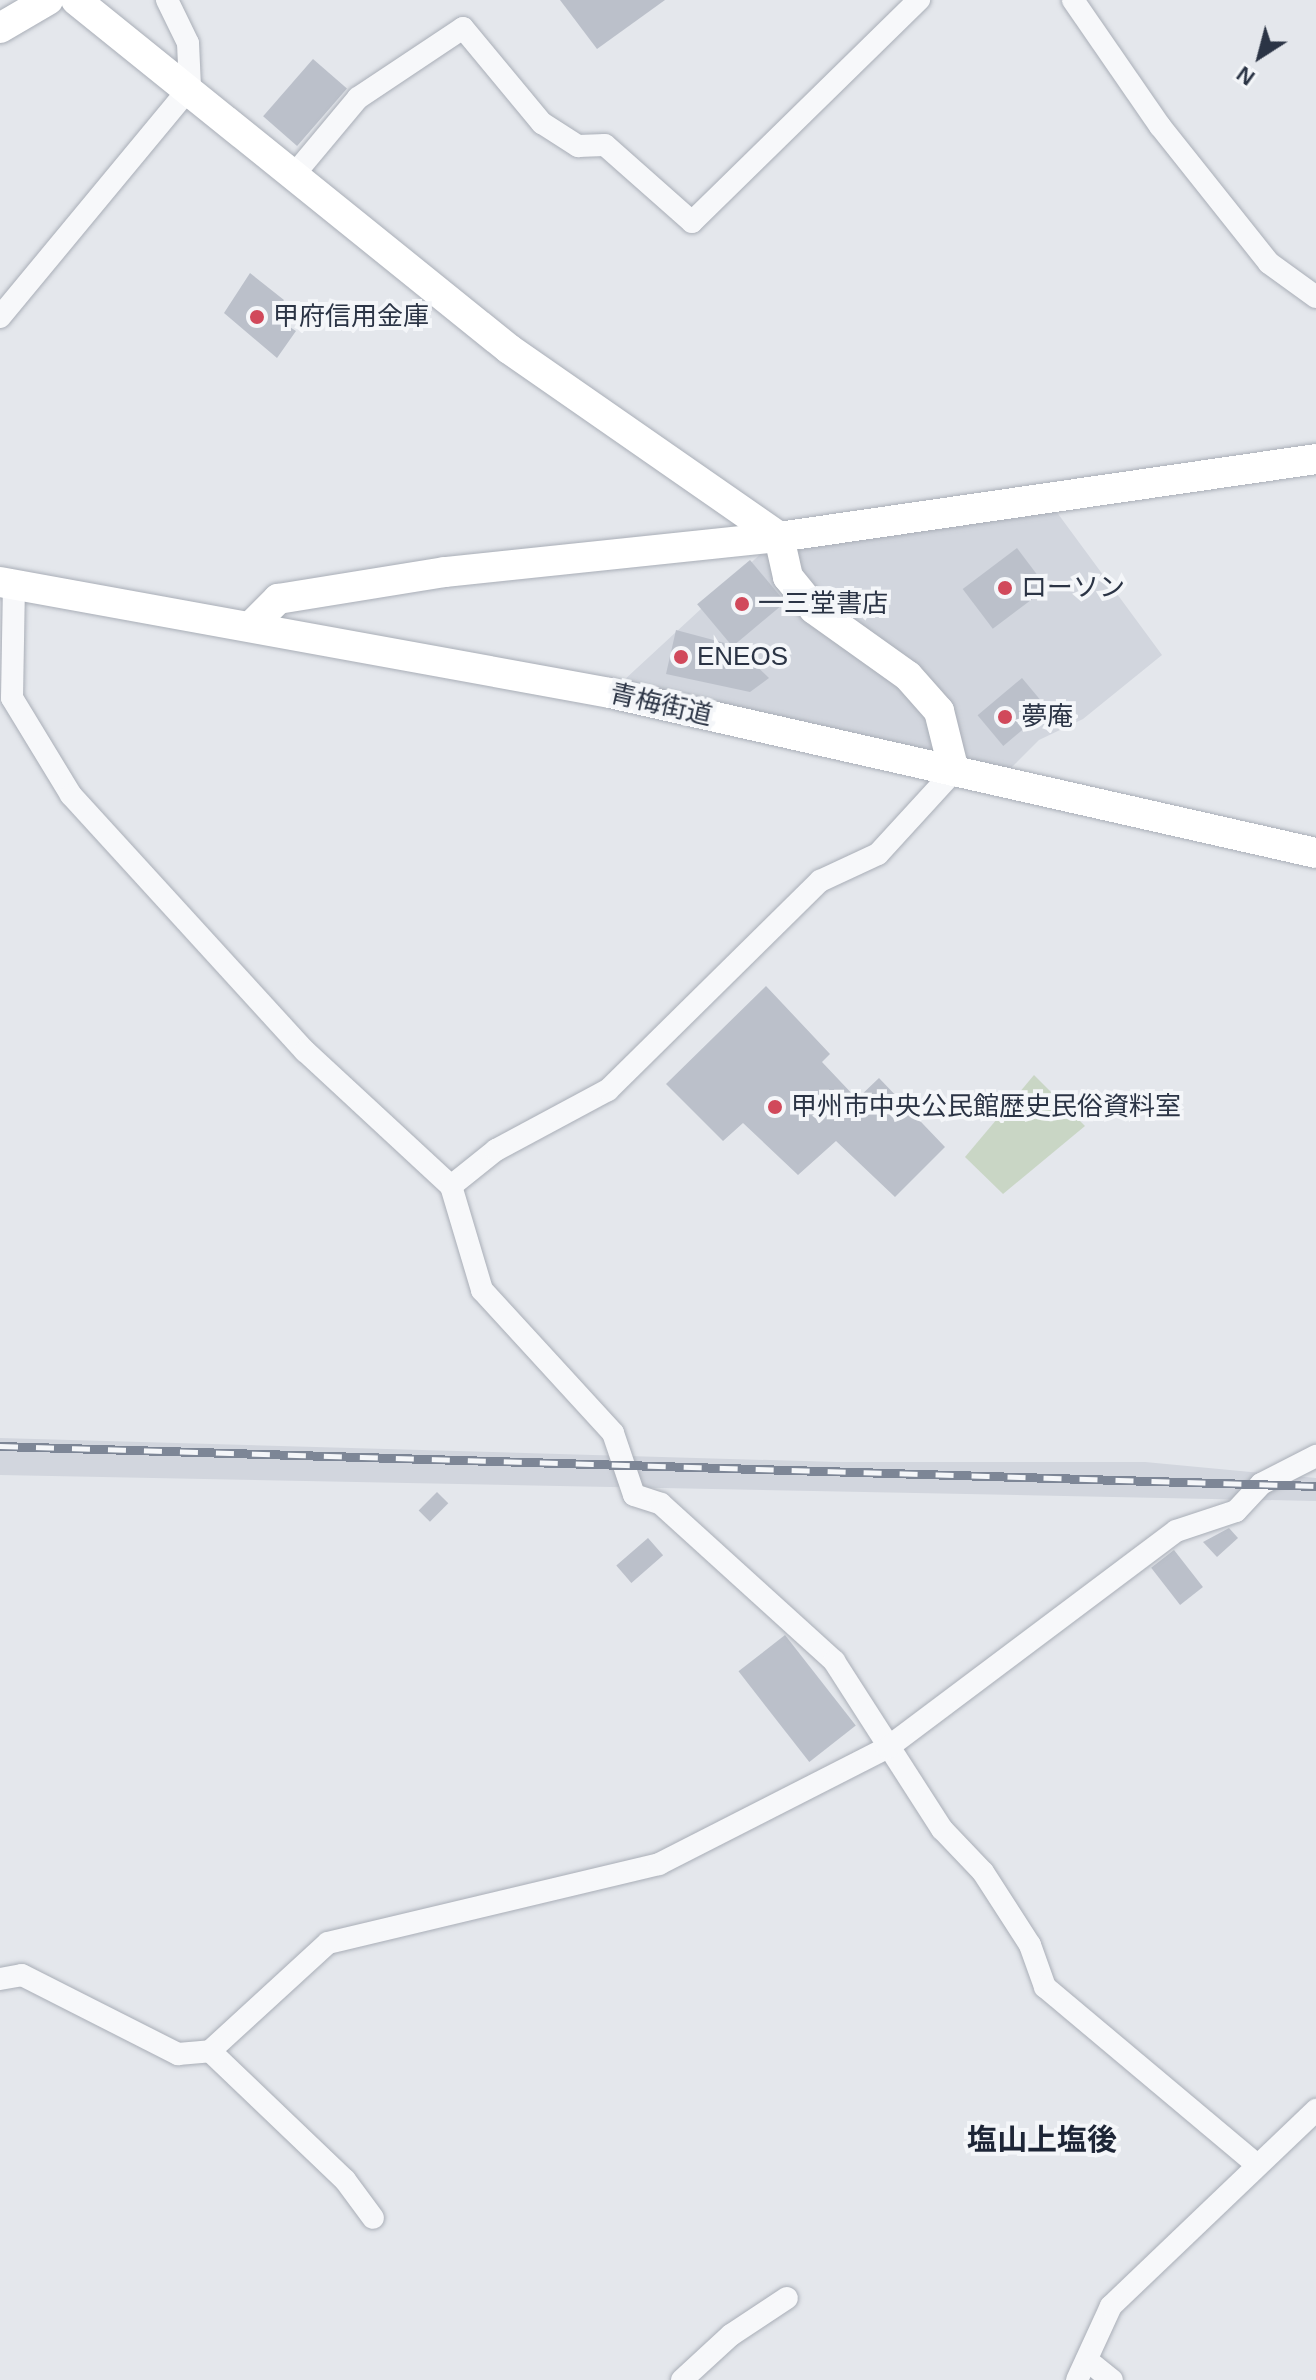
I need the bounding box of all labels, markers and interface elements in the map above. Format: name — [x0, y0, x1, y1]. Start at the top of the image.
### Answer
north arrow — [1220, 16, 1300, 96]
text: N — [1232, 61, 1259, 91]
place label: 甲府信用金庫 — [273, 301, 429, 333]
marker: 甲府信用金庫 — [248, 308, 266, 326]
place label: ローソン — [1021, 572, 1125, 604]
marker: ローソン — [996, 579, 1014, 597]
place label: 一三堂書店 — [758, 588, 888, 620]
marker: 一三堂書店 — [733, 595, 751, 613]
place label: ENEOS — [697, 641, 788, 673]
marker: ENEOS — [672, 648, 690, 666]
street label: 青梅街道 — [607, 678, 715, 732]
place label: 夢庵 — [1021, 701, 1073, 733]
marker: 夢庵 — [996, 708, 1014, 726]
place label: 甲州市中央公民館歴史民俗資料室 — [791, 1091, 1181, 1123]
marker: 甲州市中央公民館歴史民俗資料室 — [766, 1098, 784, 1116]
district label: 塩山上塩後 — [967, 2122, 1117, 2158]

